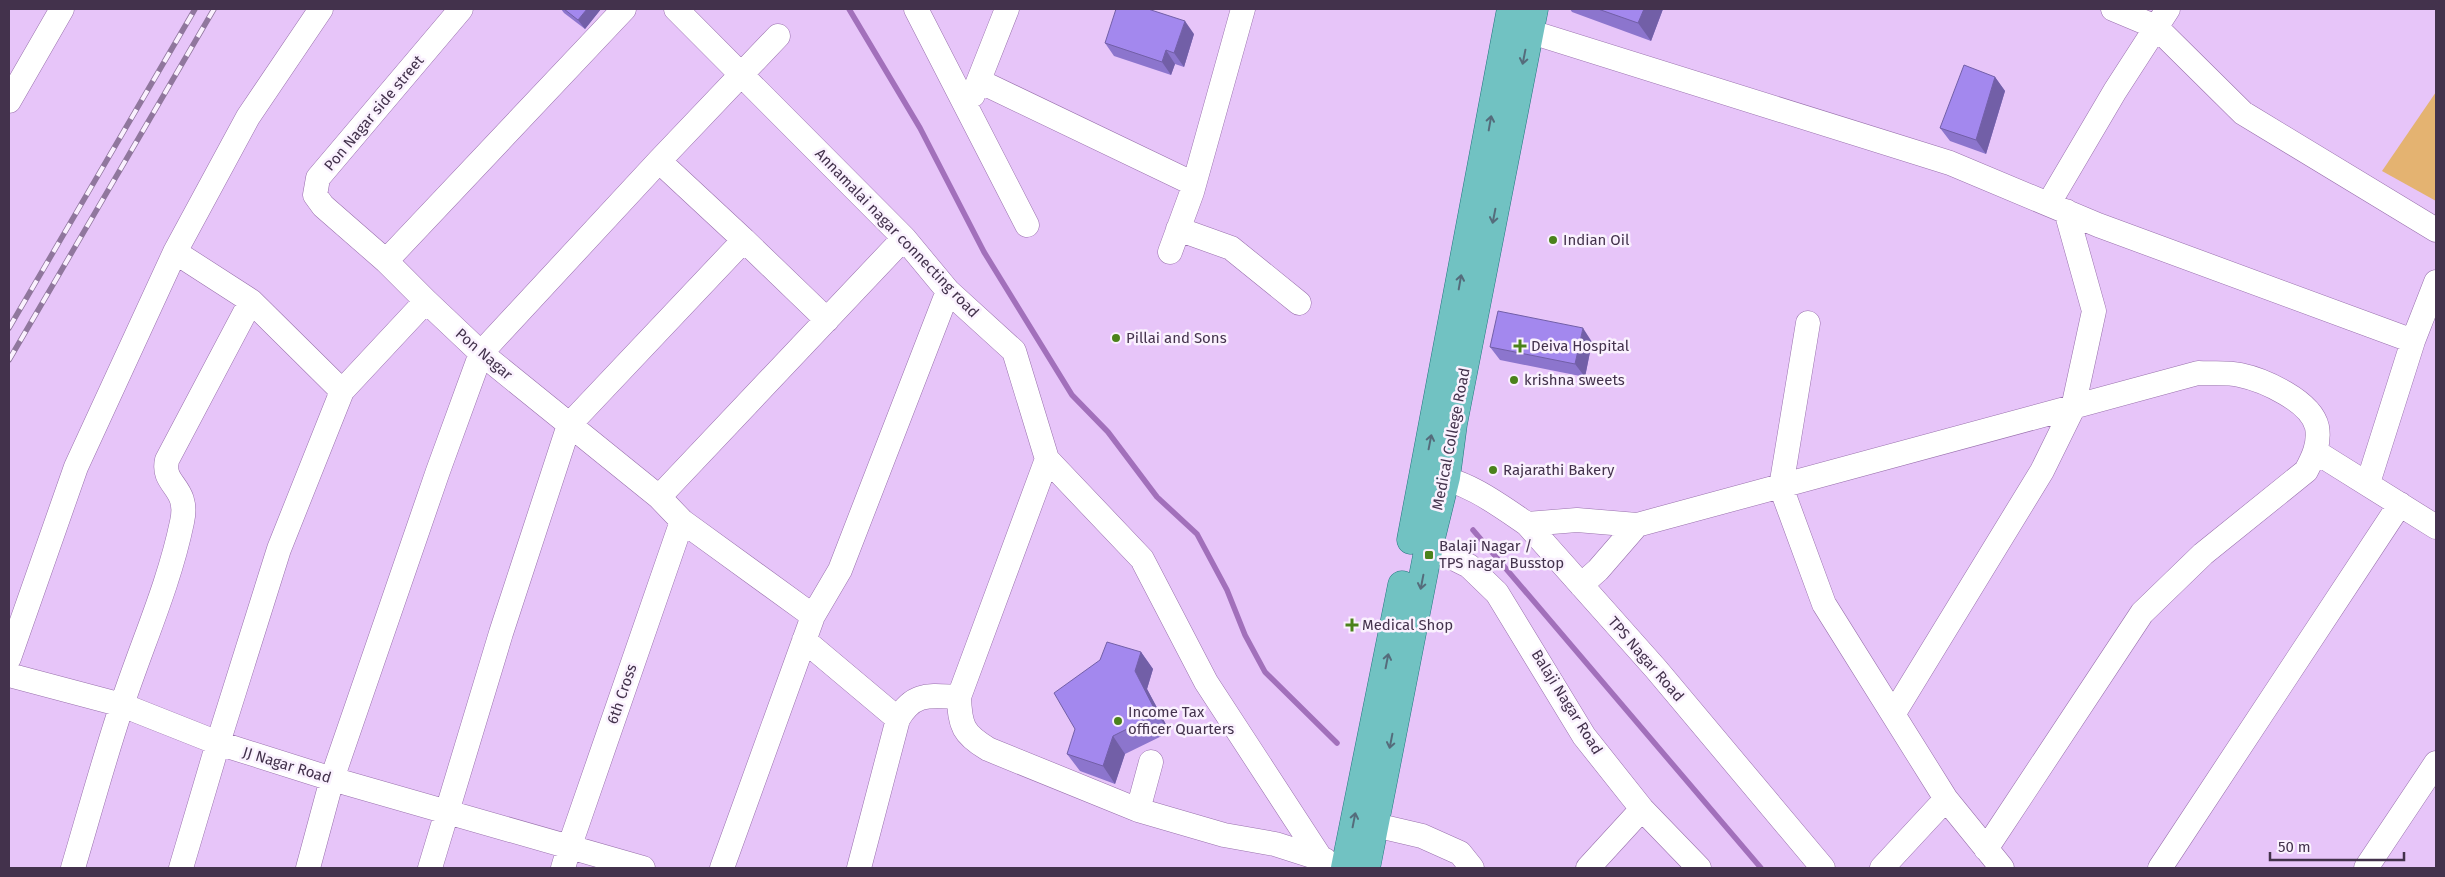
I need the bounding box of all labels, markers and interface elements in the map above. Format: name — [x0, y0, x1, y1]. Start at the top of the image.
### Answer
one-way arrow — [1519, 48, 1529, 64]
street label: Pon Nagar side street — [320, 51, 428, 174]
one-way arrow — [1485, 115, 1495, 131]
street label: Annamalai nagar connecting road — [811, 145, 983, 321]
one-way arrow — [1489, 208, 1499, 224]
place label: Indian Oil — [1563, 231, 1630, 249]
marker: Indian Oil — [1547, 234, 1559, 246]
one-way arrow — [1456, 275, 1466, 291]
street label: Pon Nagar — [452, 324, 516, 384]
place label: Pillai and Sons — [1126, 329, 1227, 347]
marker: Pillai and Sons — [1110, 332, 1122, 344]
place label: Deiva Hospital — [1531, 337, 1630, 355]
marker: Deiva Hospital — [1513, 339, 1527, 353]
street label: Medical College Road — [1428, 366, 1474, 512]
place label: krishna sweets — [1524, 371, 1625, 389]
marker: krishna sweets — [1508, 374, 1520, 386]
one-way arrow — [1426, 435, 1436, 451]
place label: Rajarathi Bakery — [1503, 461, 1615, 479]
marker: Rajarathi Bakery — [1487, 464, 1499, 476]
place label: Balaji Nagar / TPS nagar Busstop — [1439, 537, 1564, 572]
marker: Balaji Nagar / TPS nagar Busstop — [1423, 549, 1435, 561]
one-way arrow — [1417, 573, 1426, 589]
street label: TPS Nagar Road — [1604, 613, 1688, 705]
place label: Medical Shop — [1362, 616, 1453, 634]
marker: Medical Shop — [1346, 619, 1358, 631]
street label: Balaji Nagar Road — [1528, 646, 1606, 758]
one-way arrow — [1382, 654, 1392, 670]
street label: 6th Cross — [603, 662, 641, 726]
place label: Income Tax officer Quarters — [1128, 703, 1234, 738]
marker: Income Tax officer Quarters — [1112, 715, 1124, 727]
one-way arrow — [1386, 733, 1395, 749]
street label: JJ Nagar Road — [241, 743, 333, 787]
one-way arrow — [1350, 813, 1360, 829]
scale bar — [2270, 830, 2404, 862]
text: 50 m — [2278, 838, 2311, 856]

